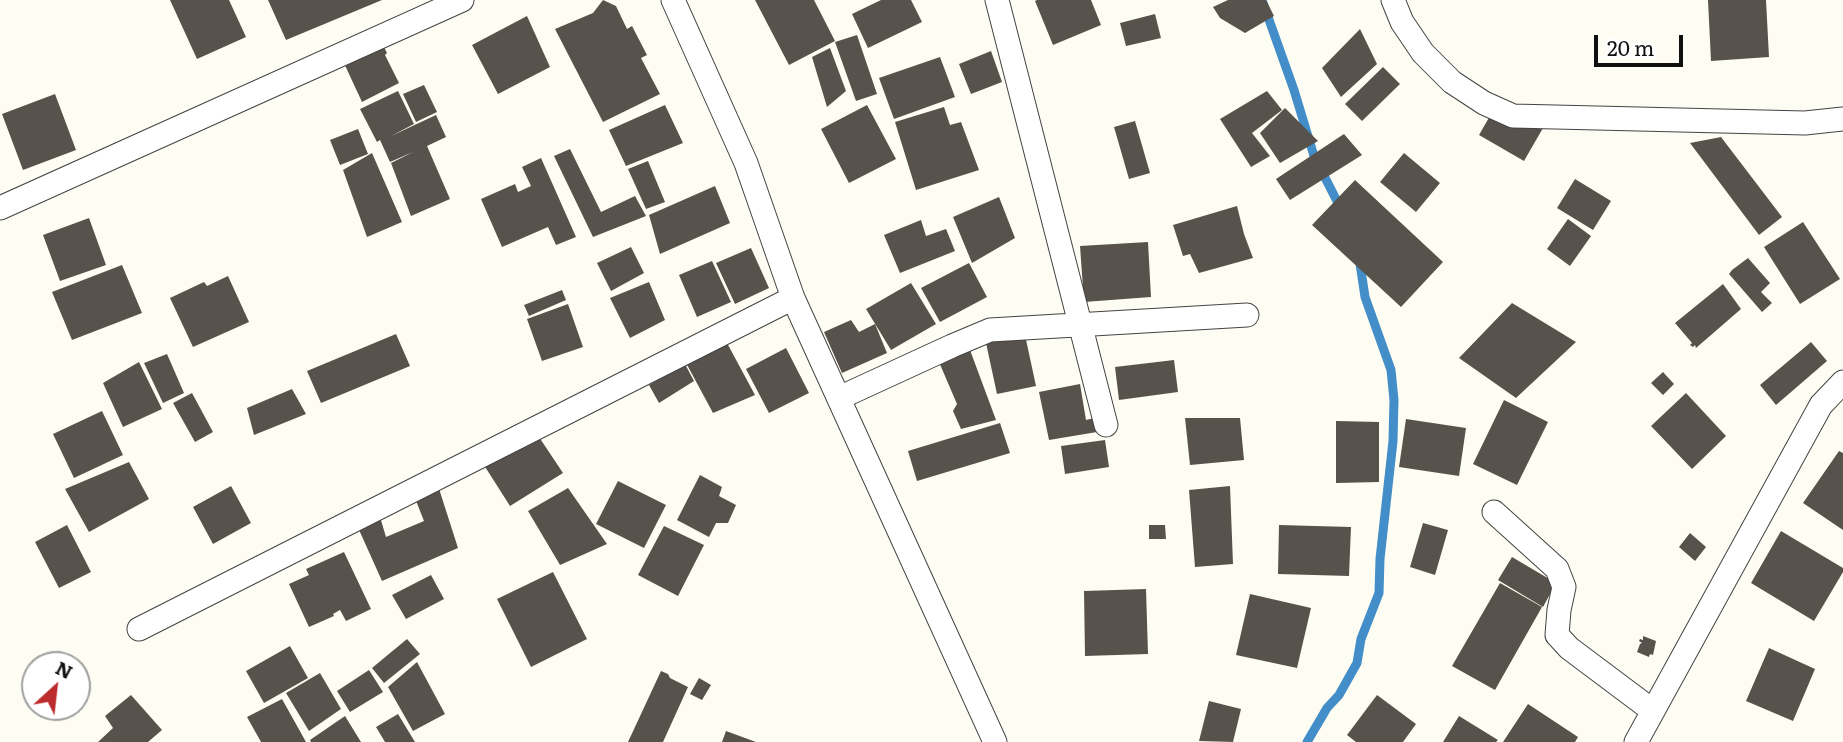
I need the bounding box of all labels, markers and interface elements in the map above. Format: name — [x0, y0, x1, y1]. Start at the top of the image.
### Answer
scale bar — [1598, 21, 1687, 65]
text: 20 m — [1607, 31, 1654, 62]
north arrow — [21, 651, 91, 721]
text: N — [51, 653, 78, 685]

